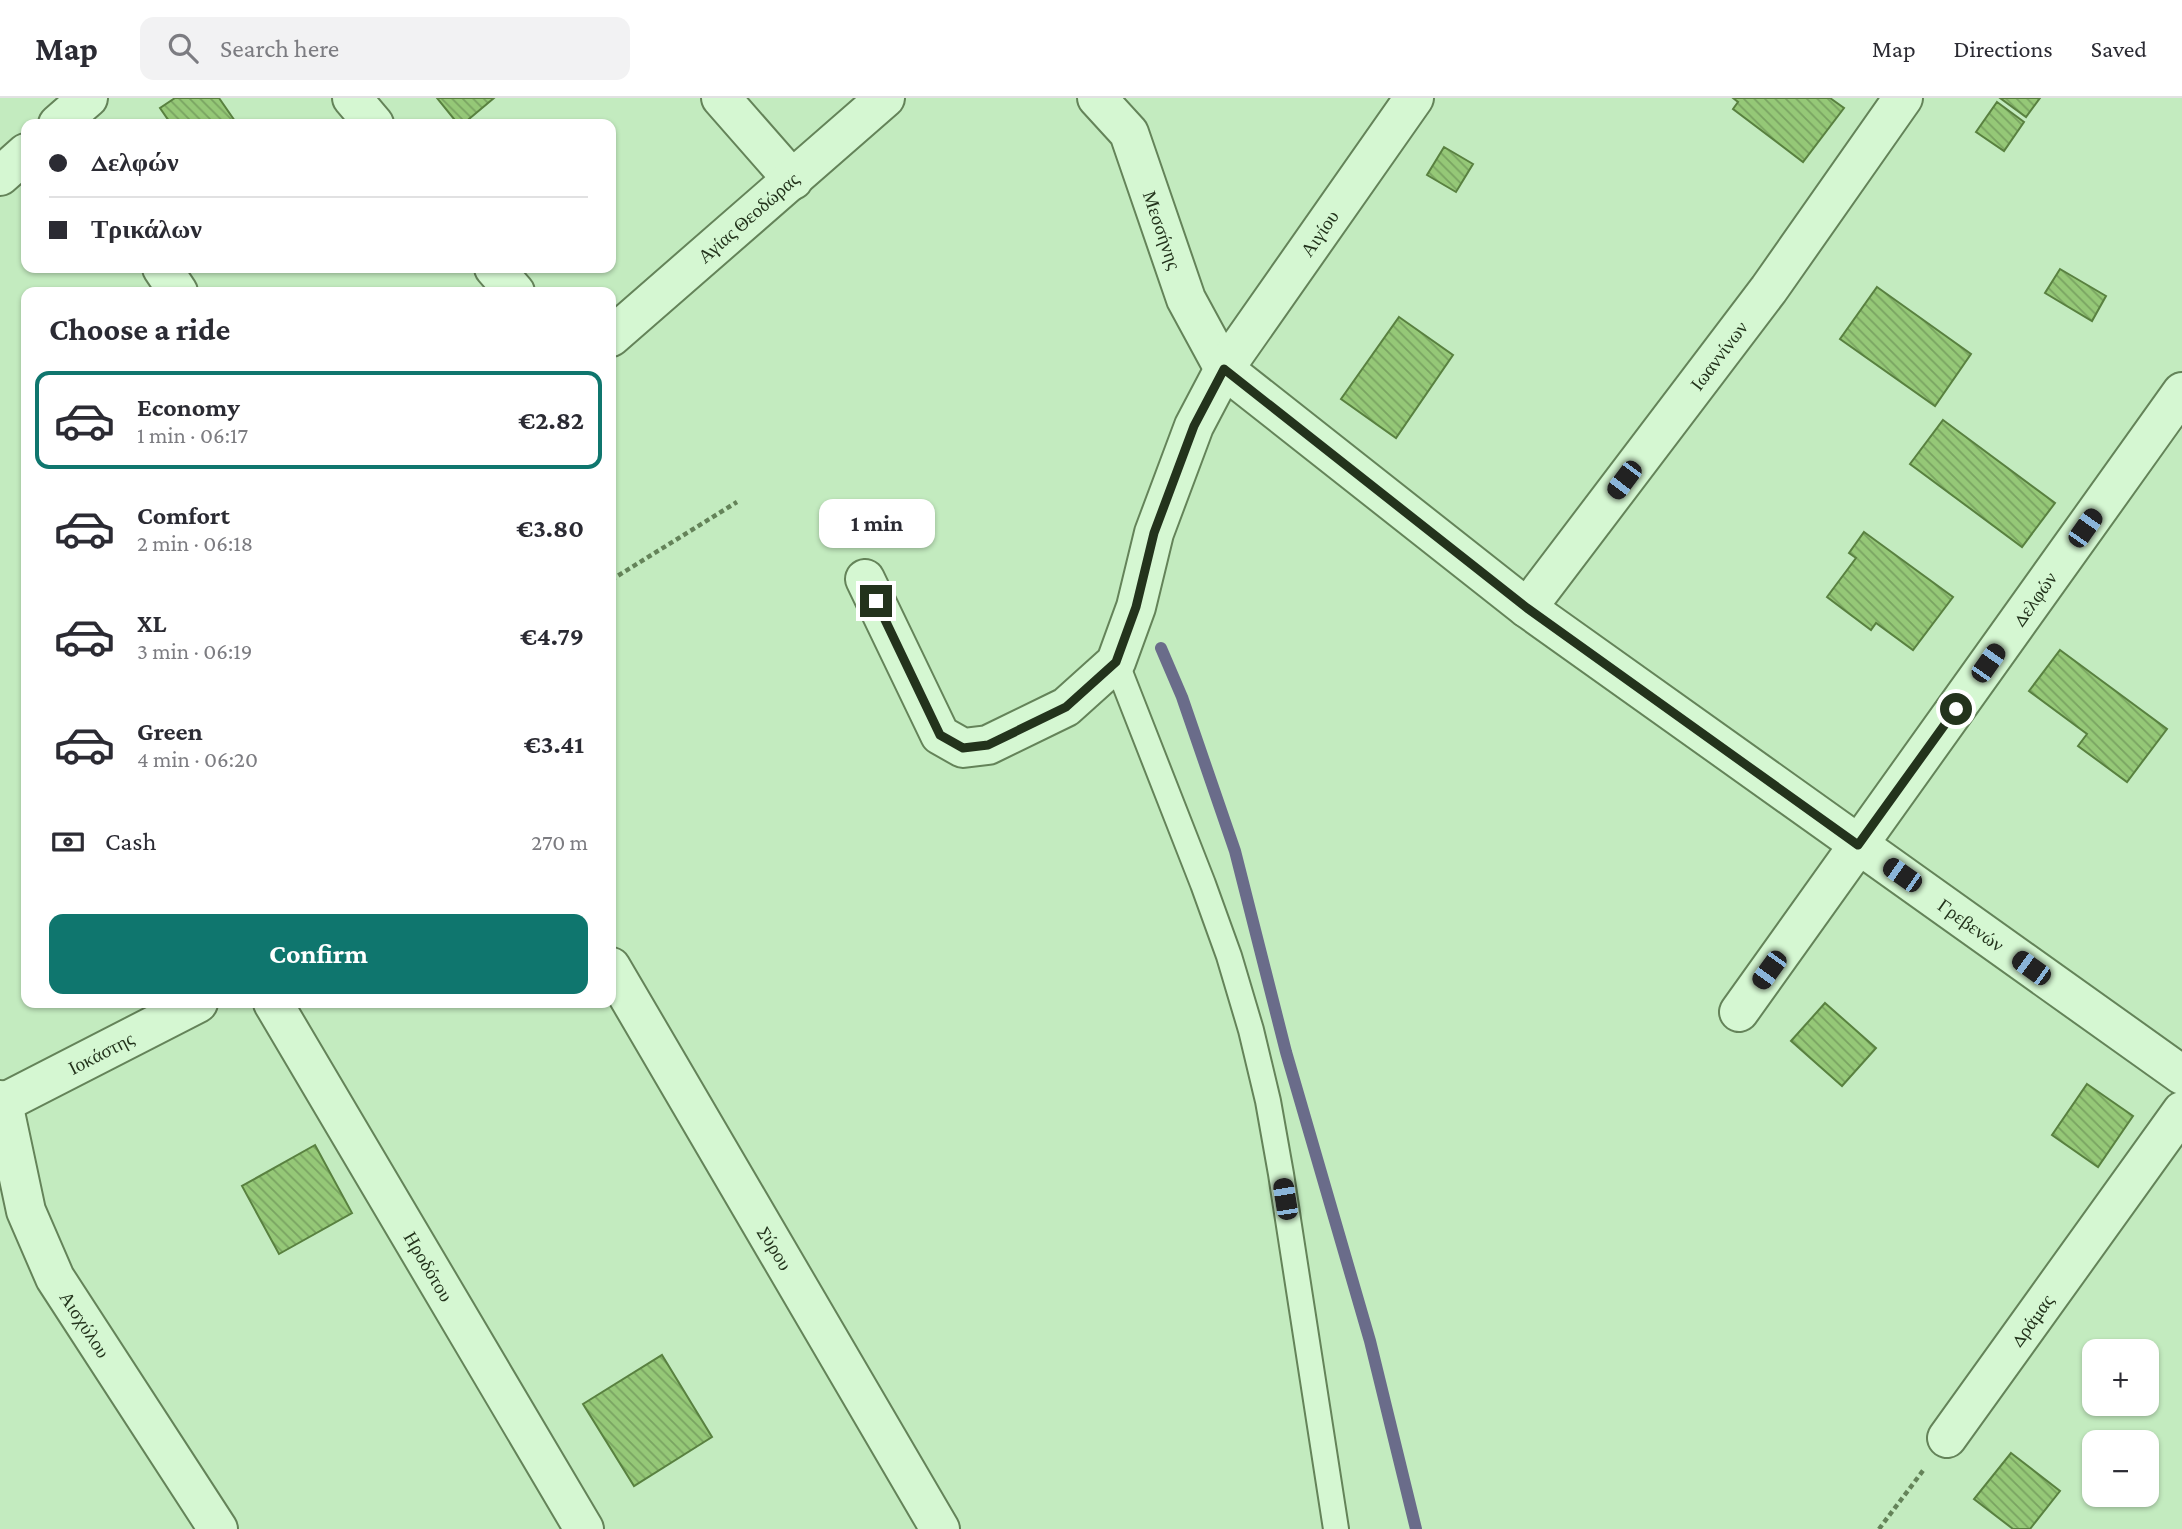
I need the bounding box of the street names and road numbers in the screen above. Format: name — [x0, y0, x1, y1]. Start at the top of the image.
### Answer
street label: Αγίας Θεοδώρας — [694, 168, 803, 267]
street label: Μεσσήνης — [1139, 188, 1186, 272]
street label: Αιγίου — [1296, 206, 1343, 260]
street label: Ιωαννίνων — [1686, 317, 1752, 394]
street label: Δελφών — [2008, 567, 2061, 630]
street label: Γρεβενών — [1934, 894, 2008, 955]
street label: Ιοκάστης — [65, 1027, 137, 1078]
street label: Σύρου — [755, 1223, 797, 1274]
street label: Ηροδότου — [400, 1228, 458, 1305]
street label: Αισχύλου — [56, 1287, 114, 1362]
street label: Δράμας — [2006, 1290, 2058, 1350]

